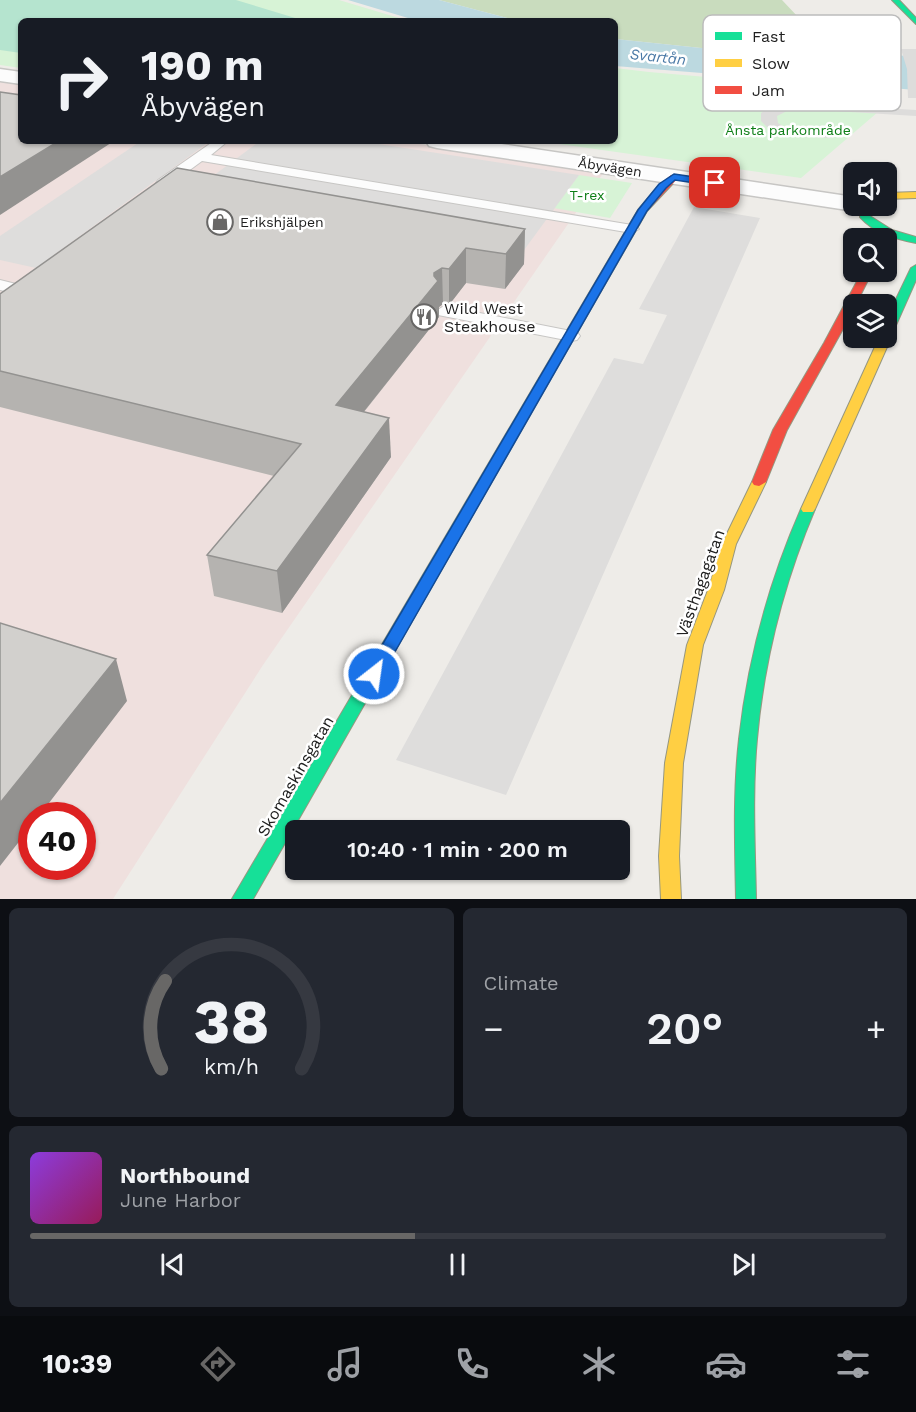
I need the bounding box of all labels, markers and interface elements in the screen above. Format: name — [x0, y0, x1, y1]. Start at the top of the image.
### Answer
legend — [703, 15, 901, 111]
text: Fast — [752, 27, 785, 46]
text: 190 m — [141, 41, 264, 90]
icon: right — [42, 42, 120, 120]
water label: Svartån — [629, 45, 687, 69]
text: Slow — [752, 54, 790, 73]
text: Jam — [752, 81, 785, 100]
text: Åbyvägen — [141, 91, 265, 123]
park label: Ånsta parkområde — [725, 122, 851, 138]
street label: Åbyvägen — [577, 154, 643, 180]
pin — [689, 157, 740, 208]
map controls — [843, 162, 897, 348]
button: sound — [843, 162, 897, 216]
icon: arrive — [698, 166, 731, 199]
park label: T-rex — [569, 187, 605, 203]
shop icon: Erikshjälpen — [205, 207, 235, 237]
place label: Erikshjälpen — [240, 214, 324, 230]
button: search — [843, 228, 897, 282]
button: layers — [843, 294, 897, 348]
place label: Wild West Steakhouse — [444, 299, 535, 336]
restaurant icon: Wild West Steakhouse — [409, 302, 439, 332]
street label: Västhagagatan — [672, 527, 729, 640]
position arrow — [342, 642, 406, 706]
street label: Skomaskinsgatan — [253, 713, 338, 840]
speed limit sign: 40 — [18, 802, 96, 880]
text: 10:40 · 1 min · 200 m — [347, 837, 568, 862]
text: Climate — [484, 971, 559, 995]
text: 38 — [193, 985, 269, 1058]
text: 20° — [646, 1002, 723, 1055]
text: − — [484, 1009, 503, 1048]
text: + — [866, 1009, 886, 1048]
text: km/h — [204, 1055, 259, 1080]
text: Northbound — [120, 1163, 250, 1188]
text: June Harbor — [120, 1188, 241, 1212]
icon: previous — [156, 1248, 189, 1281]
icon: pause — [441, 1248, 474, 1281]
icon: next — [727, 1248, 760, 1281]
icon: directions — [197, 1343, 239, 1385]
icon: music — [324, 1343, 366, 1385]
icon: phone — [451, 1343, 493, 1385]
icon: climate — [578, 1343, 620, 1385]
icon: car — [705, 1343, 747, 1385]
icon: filters — [832, 1343, 874, 1385]
text: 10:39 — [42, 1348, 112, 1380]

